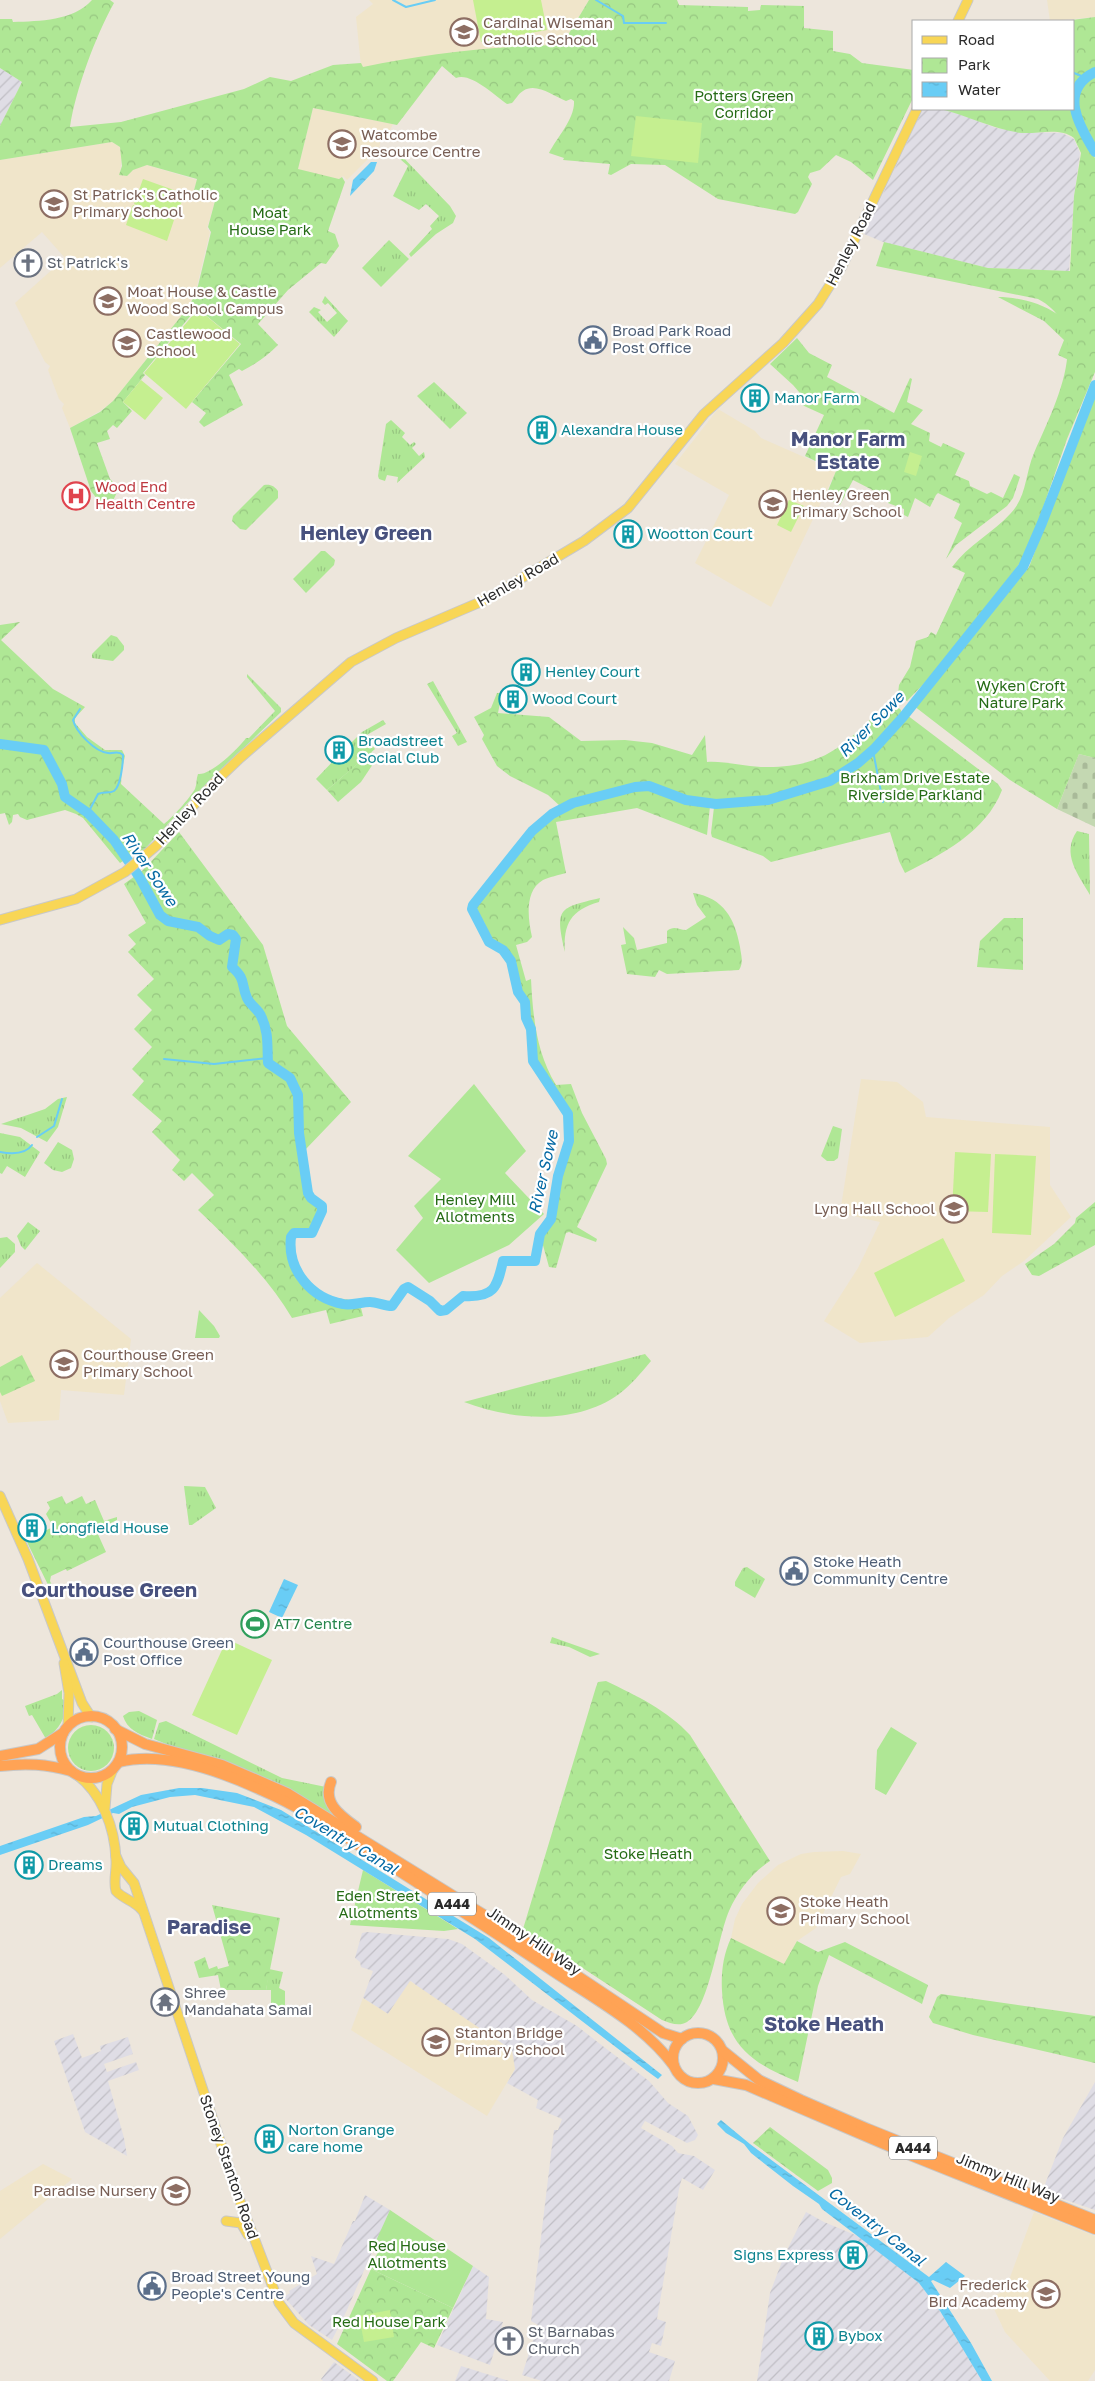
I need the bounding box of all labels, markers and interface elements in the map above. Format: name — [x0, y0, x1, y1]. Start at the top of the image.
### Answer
place label: Cardinal Wiseman Catholic School — [483, 13, 613, 48]
school or university icon: Cardinal Wiseman Catholic School — [449, 17, 479, 47]
legend — [912, 20, 1075, 110]
text: Road — [958, 30, 995, 48]
text: Park — [958, 55, 991, 73]
text: Water — [958, 80, 1001, 98]
park label: Potters Green Corridor — [694, 86, 794, 121]
place label: Watcombe Resource Centre — [361, 125, 481, 160]
school or university icon: Watcombe Resource Centre — [327, 129, 357, 159]
place label: St Patrick's Catholic Primary School — [73, 185, 218, 220]
school or university icon: St Patrick's Catholic Primary School — [39, 189, 69, 219]
street label: Henley Road — [821, 199, 879, 288]
park label: Moat House Park — [229, 203, 312, 238]
church icon: St Patrick's — [13, 248, 43, 278]
place label: St Patrick's — [47, 253, 128, 271]
place label: Moat House & Castle Wood School Campus — [127, 282, 284, 317]
school or university icon: Moat House & Castle Wood School Campus — [93, 286, 123, 316]
place label: Broad Park Road Post Office — [612, 321, 731, 356]
place label: Castlewood School — [146, 324, 231, 359]
public building icon: Broad Park Road Post Office — [578, 325, 608, 355]
school or university icon: Castlewood School — [112, 328, 142, 358]
building icon: Manor Farm — [740, 383, 770, 413]
place label: Manor Farm — [774, 388, 859, 406]
building icon: Alexandra House — [527, 415, 557, 445]
place label: Alexandra House — [561, 420, 683, 438]
district label: Manor Farm Estate — [791, 426, 905, 473]
place label: Wood End Health Centre — [95, 477, 196, 512]
hospital icon: Wood End Health Centre — [61, 481, 91, 511]
place label: Henley Green Primary School — [792, 485, 902, 520]
school or university icon: Henley Green Primary School — [758, 489, 788, 519]
building icon: Wootton Court — [613, 519, 643, 549]
district label: Henley Green — [300, 520, 432, 544]
place label: Wootton Court — [647, 524, 753, 542]
street label: Henley Road — [473, 549, 562, 610]
building icon: Henley Court — [511, 657, 541, 687]
place label: Henley Court — [545, 662, 640, 680]
park label: Wyken Croft Nature Park — [976, 676, 1066, 711]
building icon: Wood Court — [498, 684, 528, 714]
water label: River Sowe — [834, 686, 909, 761]
place label: Wood Court — [532, 689, 617, 707]
place label: Broadstreet Social Club — [358, 731, 444, 766]
building icon: Broadstreet Social Club — [324, 735, 354, 765]
park label: Brixham Drive Estate Riverside Parkland — [840, 768, 990, 803]
street label: Henley Road — [152, 769, 227, 848]
water label: River Sowe — [118, 828, 183, 911]
water label: River Sowe — [524, 1127, 563, 1216]
park label: Henley Mill Allotments — [434, 1190, 516, 1225]
school or university icon: Lyng Hall School — [939, 1194, 969, 1224]
place label: Lyng Hall School — [814, 1199, 935, 1217]
place label: Courthouse Green Primary School — [83, 1345, 214, 1380]
school or university icon: Courthouse Green Primary School — [49, 1349, 79, 1379]
building icon: Longfield House — [17, 1513, 47, 1543]
place label: Longfield House — [51, 1518, 169, 1536]
place label: Stoke Heath Community Centre — [813, 1552, 948, 1587]
public building icon: Stoke Heath Community Centre — [779, 1556, 809, 1586]
district label: Courthouse Green — [21, 1577, 197, 1601]
sports icon: AT7 Centre — [240, 1609, 270, 1639]
place label: AT7 Centre — [274, 1614, 353, 1632]
place label: Courthouse Green Post Office — [103, 1633, 234, 1668]
public building icon: Courthouse Green Post Office — [69, 1637, 99, 1667]
water label: Coventry Canal — [290, 1801, 402, 1879]
building icon: Mutual Clothing — [119, 1811, 149, 1841]
place label: Mutual Clothing — [153, 1816, 269, 1834]
park label: Stoke Heath — [604, 1844, 692, 1862]
building icon: Dreams — [14, 1850, 44, 1880]
place label: Dreams — [48, 1855, 103, 1873]
park label: Eden Street Allotments — [336, 1886, 420, 1921]
road number: A444 — [428, 1892, 476, 1916]
place label: Stoke Heath Primary School — [800, 1892, 910, 1927]
school or university icon: Stoke Heath Primary School — [766, 1896, 796, 1926]
street label: Jimmy Hill Way — [484, 1902, 586, 1979]
district label: Paradise — [167, 1914, 251, 1938]
place label: Shree Mandahata Samai — [184, 1983, 312, 2018]
temple icon: Shree Mandahata Samai — [150, 1987, 180, 2017]
district label: Stoke Heath — [764, 2011, 884, 2035]
place label: Stanton Bridge Primary School — [455, 2023, 565, 2058]
school or university icon: Stanton Bridge Primary School — [421, 2027, 451, 2057]
street label: Stoney Stanton Road — [197, 2092, 263, 2241]
place label: Norton Grange care home — [288, 2120, 395, 2155]
building icon: Norton Grange care home — [254, 2124, 284, 2154]
road number: A444 — [889, 2136, 937, 2160]
street label: Jimmy Hill Way — [954, 2148, 1063, 2206]
school or university icon: Paradise Nursery — [161, 2176, 191, 2206]
place label: Paradise Nursery — [33, 2181, 158, 2199]
water label: Coventry Canal — [824, 2182, 930, 2271]
park label: Red House Allotments — [367, 2236, 447, 2271]
building icon: Signs Express — [838, 2240, 868, 2270]
place label: Signs Express — [733, 2245, 834, 2263]
place label: Broad Street Young People's Centre — [171, 2267, 310, 2302]
public building icon: Broad Street Young People's Centre — [137, 2271, 167, 2301]
place label: Frederick Bird Academy — [928, 2275, 1028, 2310]
school or university icon: Frederick Bird Academy — [1031, 2279, 1061, 2309]
park label: Red House Park — [332, 2312, 447, 2330]
building icon: Bybox — [804, 2321, 834, 2351]
place label: St Barnabas Church — [528, 2322, 615, 2357]
church icon: St Barnabas Church — [494, 2326, 524, 2356]
place label: Bybox — [838, 2326, 882, 2344]

